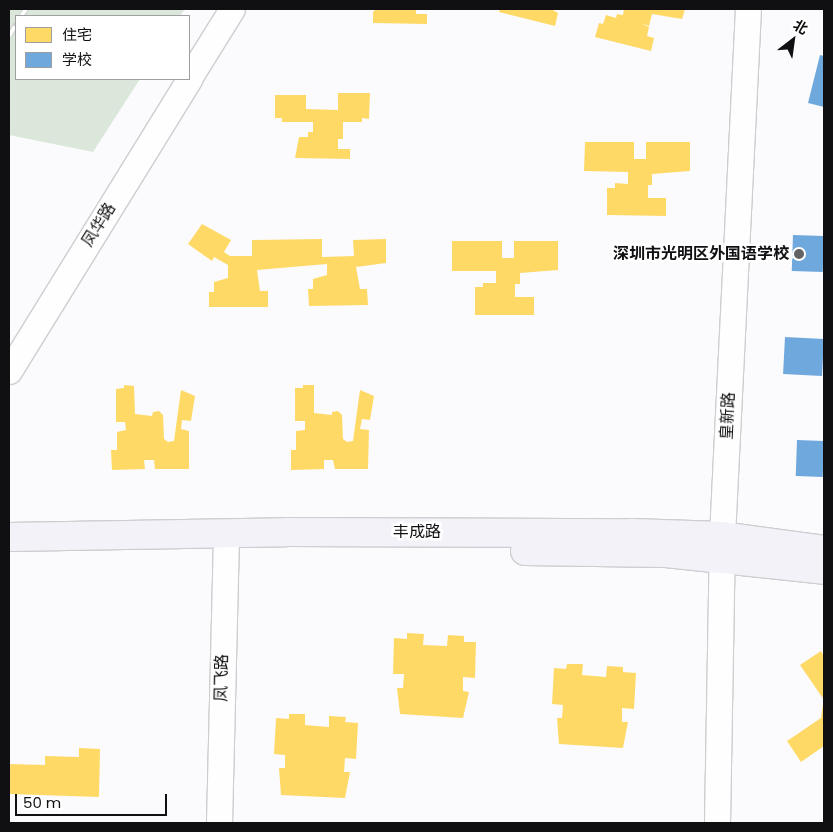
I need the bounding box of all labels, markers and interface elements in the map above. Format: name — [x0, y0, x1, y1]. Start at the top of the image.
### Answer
legend — [15, 15, 190, 80]
north arrow — [768, 15, 818, 65]
text: 北 — [789, 15, 812, 39]
text: 住宅 — [62, 24, 92, 45]
text: 学校 — [62, 49, 92, 70]
street label: 凤华路 — [78, 200, 120, 250]
place label: 深圳市光明区外国语学校 — [613, 244, 789, 264]
marker: 深圳市光明区外国语学校 — [793, 248, 805, 260]
street label: 皇新路 — [717, 392, 739, 440]
street label: 丰成路 — [393, 522, 441, 542]
street label: 凤飞路 — [212, 654, 232, 702]
scale bar — [18, 784, 170, 816]
text: 50 m — [23, 792, 61, 813]

